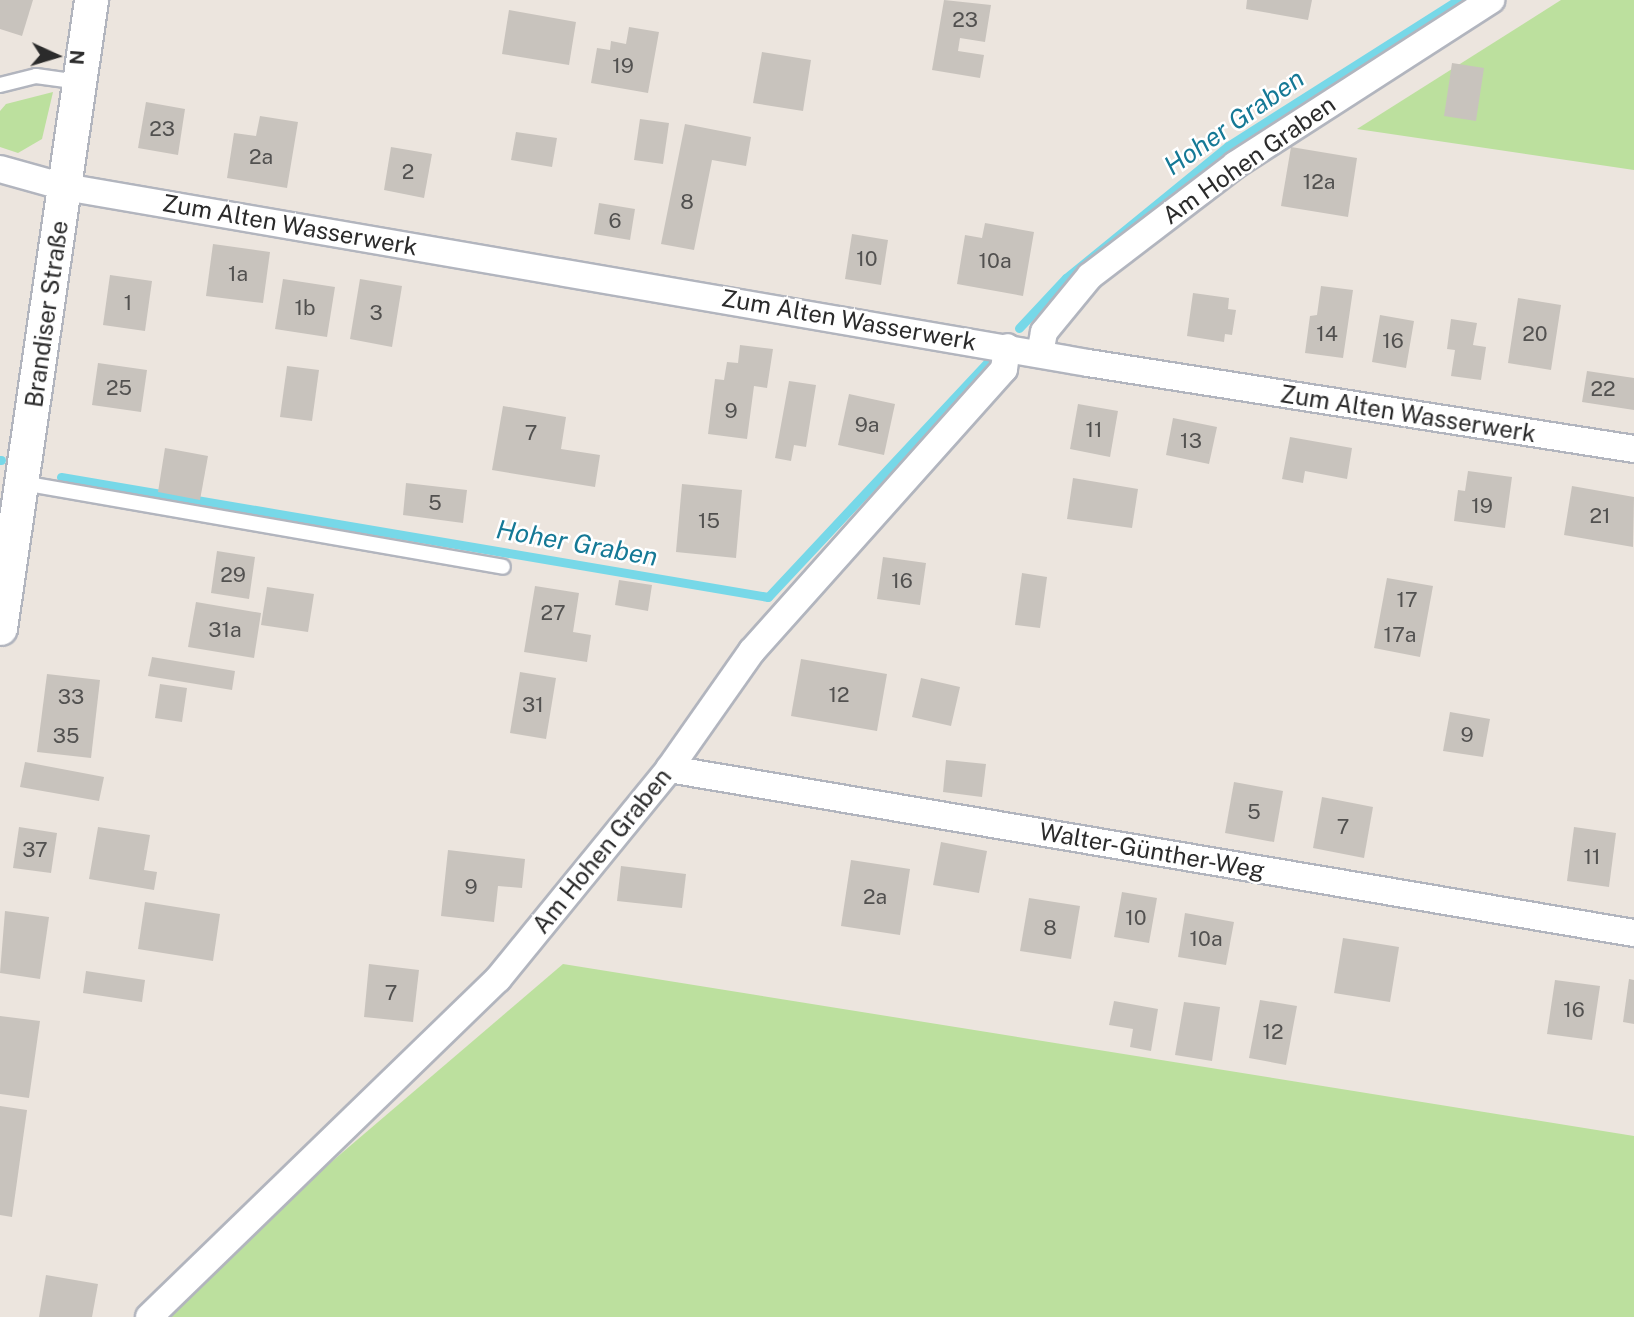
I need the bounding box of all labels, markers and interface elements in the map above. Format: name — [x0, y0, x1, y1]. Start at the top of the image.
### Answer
house number: 23 — [952, 7, 978, 33]
north arrow — [21, 21, 91, 91]
text: N — [65, 49, 88, 66]
house number: 19 — [612, 53, 634, 79]
water label: Hoher Graben — [1158, 62, 1310, 182]
street label: Am Hohen Graben — [1157, 90, 1341, 230]
house number: 23 — [149, 116, 175, 142]
house number: 2a — [249, 144, 273, 170]
house number: 2 — [402, 159, 414, 185]
house number: 12a — [1303, 169, 1335, 195]
street label: Zum Alten Wasserwerk — [160, 188, 420, 262]
house number: 8 — [680, 189, 694, 215]
house number: 6 — [608, 208, 622, 234]
street label: Brandiser Straße — [20, 219, 74, 409]
house number: 10 — [856, 246, 878, 272]
house number: 10a — [978, 248, 1012, 274]
house number: 1a — [228, 261, 248, 287]
street label: Zum Alten Wasserwerk — [719, 283, 979, 357]
house number: 1 — [124, 290, 132, 316]
house number: 1b — [294, 295, 316, 321]
house number: 3 — [369, 300, 383, 326]
house number: 14 — [1316, 321, 1338, 347]
house number: 20 — [1522, 321, 1548, 347]
house number: 16 — [1382, 328, 1404, 354]
house number: 25 — [106, 375, 132, 401]
house number: 22 — [1590, 376, 1616, 402]
street label: Zum Alten Wasserwerk — [1278, 380, 1538, 448]
house number: 9 — [724, 398, 738, 424]
house number: 9a — [855, 412, 879, 438]
house number: 11 — [1085, 417, 1103, 443]
house number: 7 — [525, 420, 537, 446]
house number: 13 — [1180, 428, 1202, 454]
house number: 5 — [428, 490, 442, 516]
house number: 19 — [1471, 493, 1493, 519]
house number: 21 — [1589, 503, 1611, 529]
house number: 15 — [698, 508, 720, 534]
water label: Hoher Graben — [494, 513, 660, 573]
house number: 29 — [220, 562, 246, 588]
house number: 16 — [891, 568, 913, 594]
house number: 17 — [1396, 587, 1418, 613]
house number: 27 — [540, 600, 566, 626]
house number: 31a — [208, 617, 242, 643]
house number: 17a — [1384, 622, 1416, 648]
house number: 12 — [828, 682, 850, 708]
house number: 33 — [58, 684, 84, 710]
house number: 31 — [522, 692, 544, 718]
house number: 9 — [1460, 722, 1474, 748]
house number: 35 — [53, 723, 79, 749]
street label: Am Hohen Graben — [527, 763, 677, 939]
house number: 5 — [1247, 799, 1261, 825]
house number: 7 — [1337, 814, 1349, 840]
street label: Walter-Günther-Weg — [1037, 817, 1267, 885]
house number: 37 — [22, 837, 48, 863]
house number: 11 — [1583, 844, 1601, 870]
house number: 9 — [464, 874, 478, 900]
house number: 2a — [863, 884, 887, 910]
house number: 10 — [1125, 905, 1147, 931]
house number: 8 — [1043, 915, 1057, 941]
house number: 10a — [1189, 926, 1223, 952]
house number: 7 — [385, 980, 397, 1006]
house number: 16 — [1563, 997, 1585, 1023]
house number: 12 — [1262, 1019, 1284, 1045]

